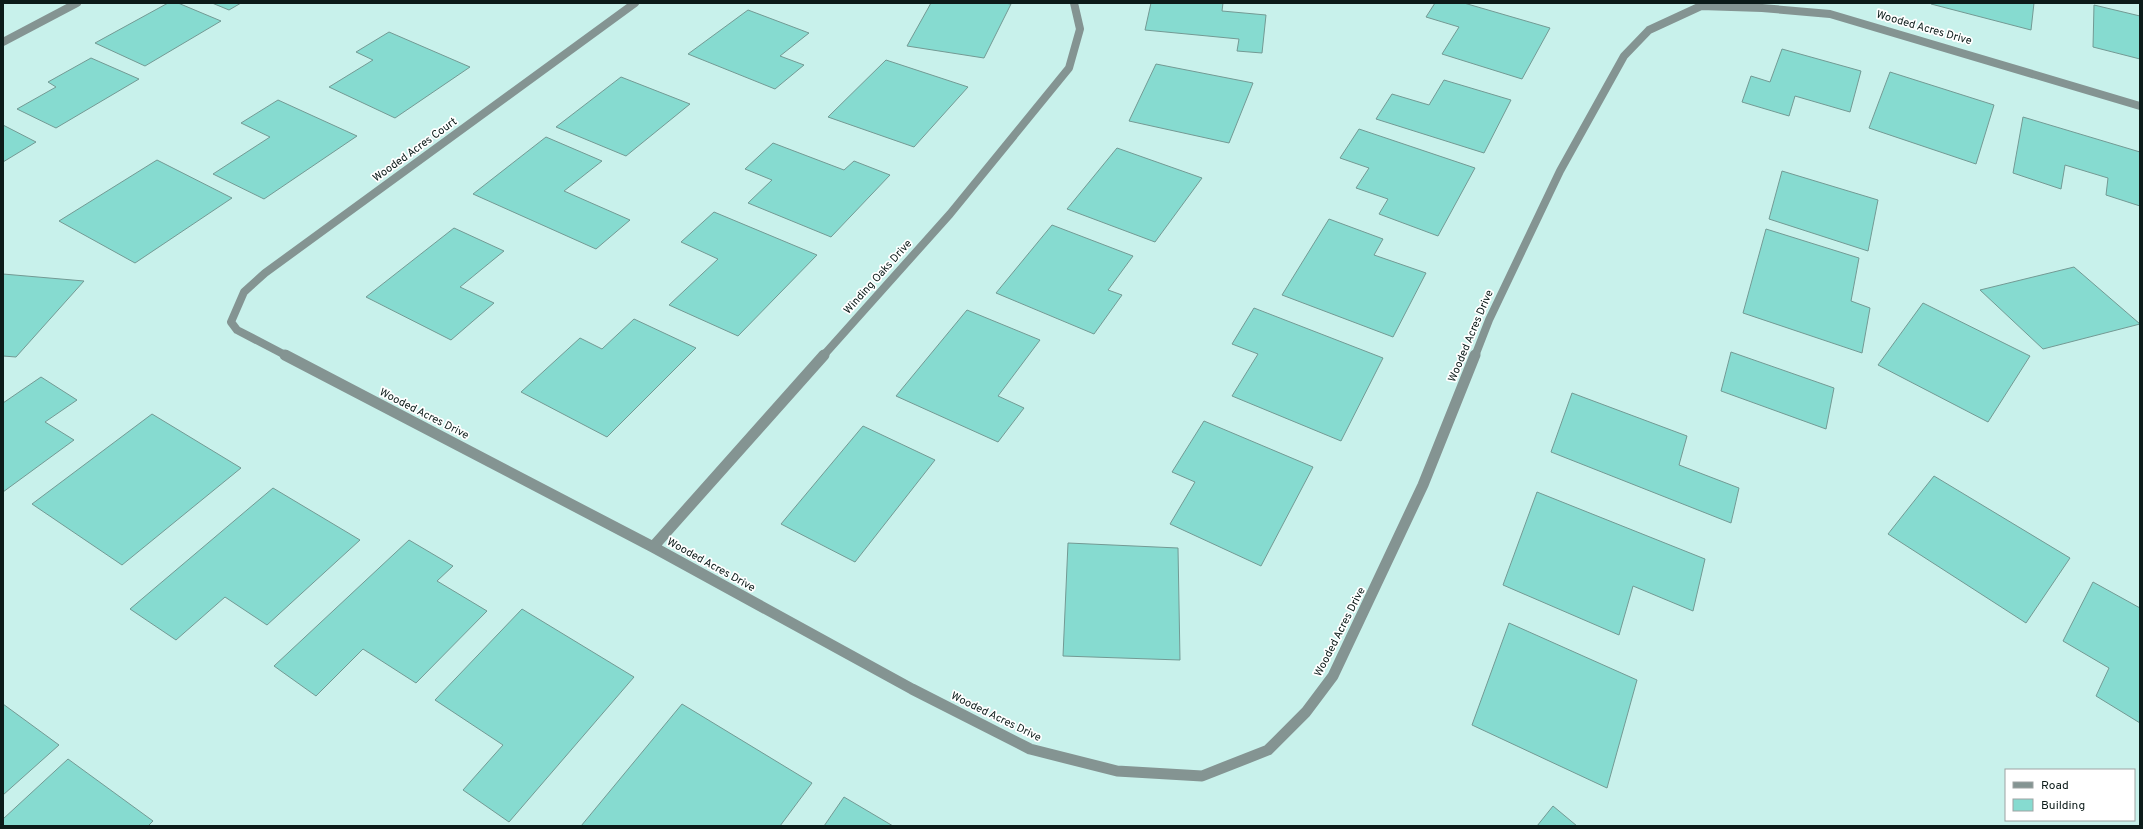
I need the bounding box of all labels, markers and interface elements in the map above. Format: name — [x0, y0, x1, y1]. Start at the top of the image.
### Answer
street label: Wooded Acres Drive — [1875, 8, 1973, 48]
street label: Wooded Acres Court — [370, 115, 460, 185]
street label: Winding Oaks Drive — [841, 237, 915, 317]
street label: Wooded Acres Drive — [1445, 288, 1497, 384]
street label: Wooded Acres Drive — [377, 385, 471, 443]
street label: Wooded Acres Drive — [664, 535, 758, 595]
street label: Wooded Acres Drive — [1311, 585, 1369, 679]
street label: Wooded Acres Drive — [949, 689, 1044, 745]
legend — [2005, 769, 2135, 821]
text: Road — [2041, 778, 2069, 794]
text: Building — [2041, 798, 2085, 814]

